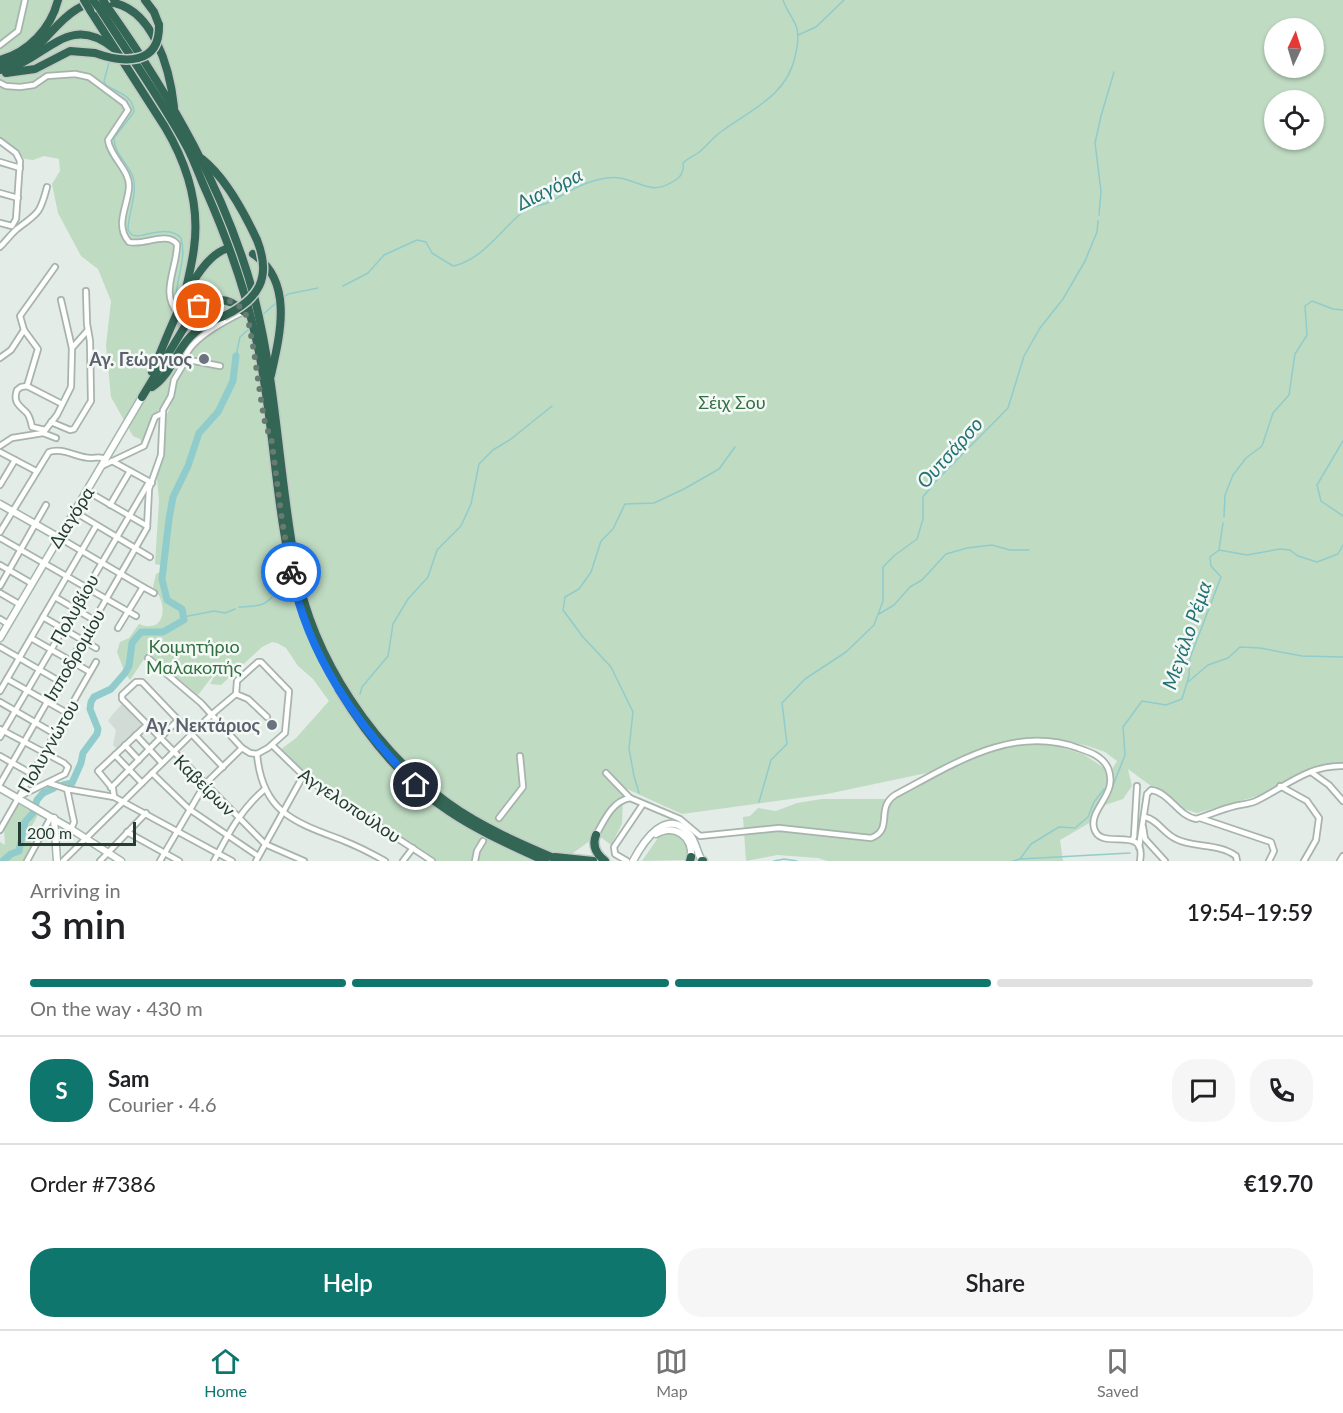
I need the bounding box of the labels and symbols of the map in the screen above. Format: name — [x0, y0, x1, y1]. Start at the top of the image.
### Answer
north arrow — [1264, 18, 1324, 78]
water label: Διαγόρα — [511, 162, 586, 215]
pin — [173, 280, 224, 331]
place label: Αγ. Γεώργιος — [88, 348, 193, 370]
marker: Αγ. Γεώργιος — [197, 352, 211, 366]
park label: Σέιχ Σου — [698, 391, 766, 413]
water label: Ουτσάρσο — [911, 411, 987, 493]
street label: Διαγόρα — [44, 482, 99, 552]
courier — [261, 542, 321, 602]
street label: Πολυβίου — [45, 570, 103, 648]
water label: Μεγάλο Ρέμα — [1156, 578, 1216, 692]
street label: Ιπποδρομίου — [39, 605, 109, 705]
park label: Κοιμητήριο Μαλακοπής — [146, 635, 243, 678]
street label: Πολυγνώτου — [13, 696, 83, 796]
place label: Αγ. Νεκτάριος — [145, 714, 261, 736]
marker: Αγ. Νεκτάριος — [265, 718, 279, 732]
street label: Καβείρων — [170, 750, 240, 820]
pin — [390, 759, 441, 810]
street label: Αγγελοπούλου — [295, 763, 405, 847]
scale bar — [18, 819, 136, 846]

